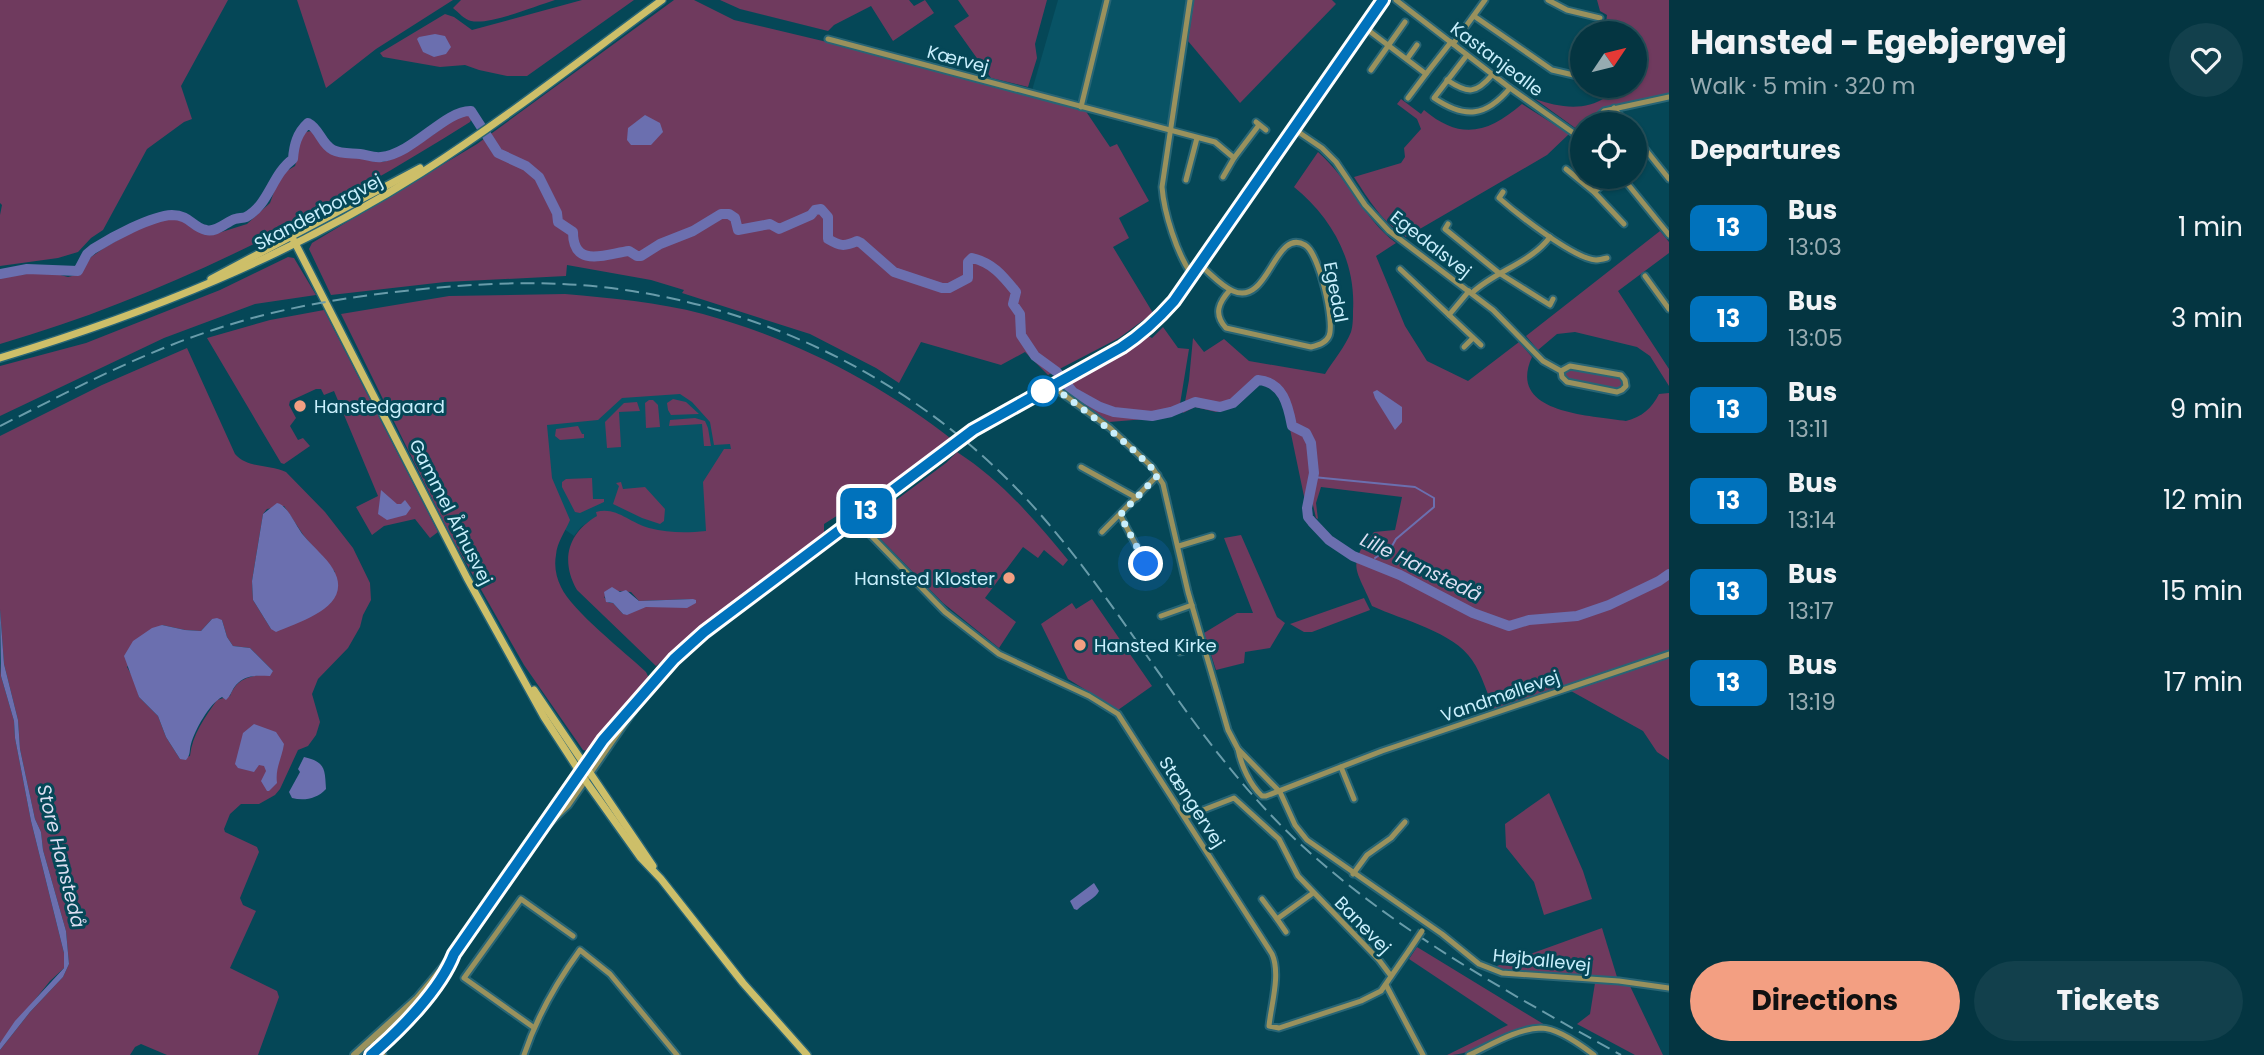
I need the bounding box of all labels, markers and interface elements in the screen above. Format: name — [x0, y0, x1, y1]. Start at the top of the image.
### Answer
street label: Kastanjealle — [1445, 16, 1549, 102]
text: Hansted - Egebjergvej — [1690, 19, 2067, 66]
north arrow — [1570, 21, 1647, 98]
map controls — [1570, 21, 1647, 189]
button: heart — [2169, 23, 2243, 97]
street label: Kærvej — [924, 39, 992, 79]
text: Walk · 5 min · 320 m — [1690, 70, 1916, 102]
button: locate — [1570, 112, 1647, 189]
text: Departures — [1690, 132, 1841, 168]
street label: Skanderborgvej — [250, 168, 386, 256]
text: Bus — [1788, 192, 1837, 228]
street label: Egedalsvej — [1385, 204, 1477, 284]
text: 1 min — [2178, 209, 2243, 245]
text: 13 — [1717, 211, 1740, 244]
text: 13:03 — [1788, 231, 1842, 263]
street label: Egedal — [1318, 260, 1354, 324]
text: Bus — [1788, 283, 1837, 319]
text: 3 min — [2171, 300, 2243, 336]
text: 13 — [1717, 302, 1740, 335]
text: 13:05 — [1788, 322, 1843, 354]
text: Bus — [1788, 374, 1837, 410]
unlabelled marker — [1028, 376, 1058, 406]
text: 9 min — [2170, 391, 2243, 427]
text: 13 — [1717, 393, 1740, 426]
place label: Hanstedgaard — [314, 394, 445, 419]
marker: Hanstedgaard — [292, 398, 308, 414]
text: 13:11 — [1788, 413, 1829, 445]
street label: Gammel Århusvej — [403, 435, 499, 589]
text: Bus — [1788, 465, 1837, 501]
text: 12 min — [2163, 482, 2243, 518]
text: 13 — [1717, 484, 1740, 517]
line badge: 13 — [834, 488, 898, 534]
text: 13 — [854, 494, 878, 527]
text: 13:14 — [1788, 504, 1836, 536]
water label: Lille Hanstedå — [1356, 526, 1486, 608]
your location — [1128, 546, 1163, 581]
text: Bus — [1788, 556, 1837, 592]
place label: Hansted Kloster — [854, 566, 995, 591]
marker: Hansted Kloster — [1001, 570, 1017, 586]
text: 15 min — [2162, 573, 2243, 609]
text: 13 — [1717, 575, 1740, 608]
text: 13:17 — [1788, 595, 1834, 627]
place label: Hansted Kirke — [1094, 633, 1217, 658]
marker: Hansted Kirke — [1072, 637, 1088, 653]
text: Bus — [1788, 647, 1837, 683]
street label: Vandmøllevej — [1437, 664, 1563, 728]
text: 17 min — [2164, 664, 2243, 700]
text: 13 — [1717, 666, 1740, 699]
text: 13:19 — [1788, 686, 1836, 718]
street label: Stængervej — [1153, 752, 1231, 852]
water label: Store Hanstedå — [30, 781, 92, 931]
street label: Banevej — [1329, 891, 1397, 959]
street label: Højballevej — [1492, 942, 1592, 978]
button: Directions — [1690, 961, 1960, 1041]
button: Tickets — [1974, 961, 2243, 1041]

